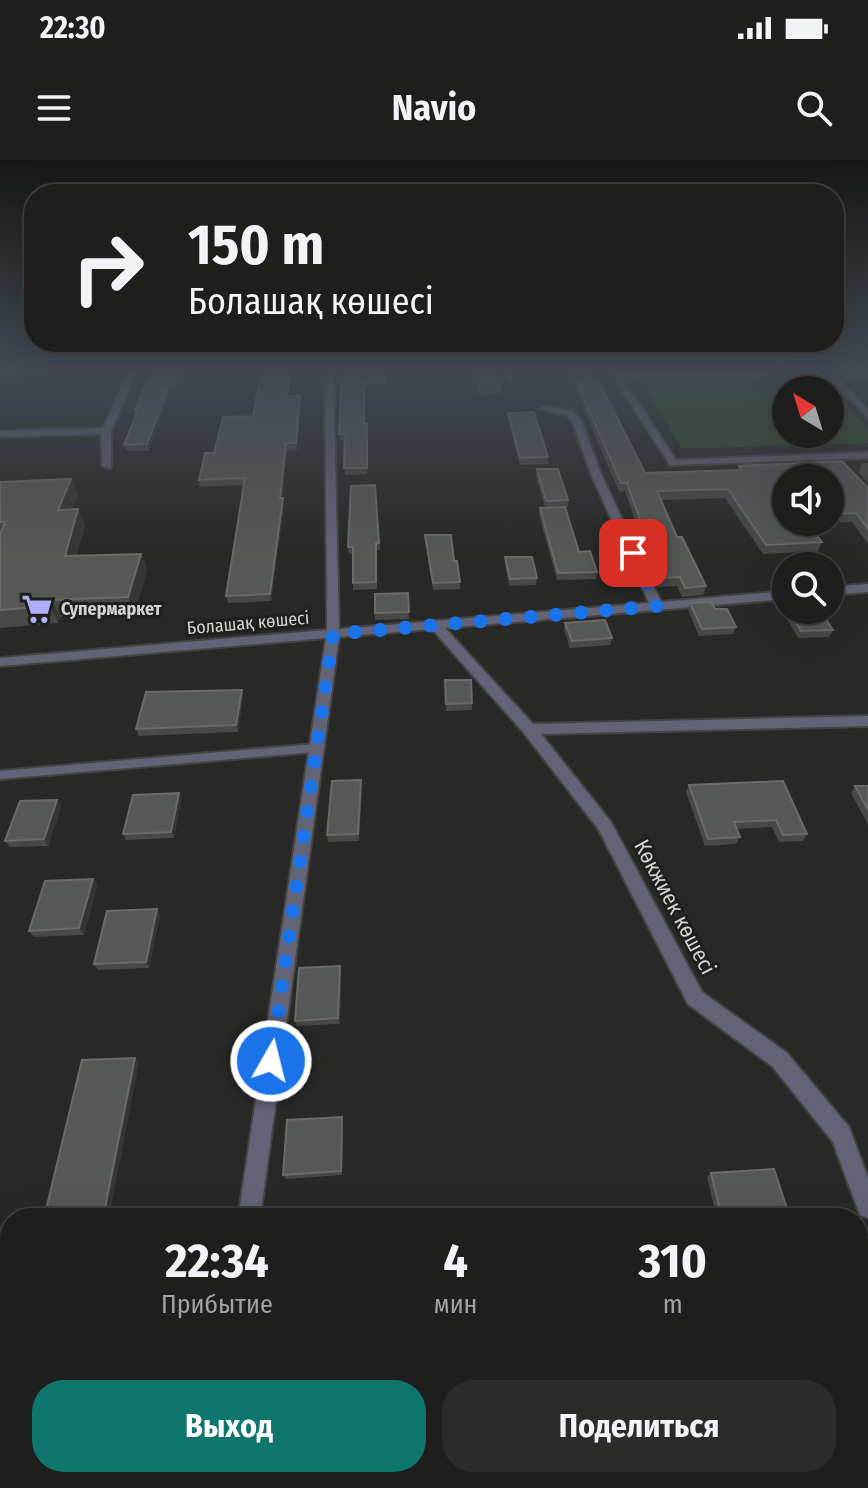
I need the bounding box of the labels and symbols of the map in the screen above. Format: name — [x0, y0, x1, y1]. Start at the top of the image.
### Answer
north arrow — [772, 376, 844, 448]
pin — [599, 519, 667, 587]
supermarket icon: Супермаркет — [20, 592, 54, 626]
place label: Супермаркет — [61, 598, 162, 620]
street label: Болашақ көшесі — [186, 607, 310, 639]
street label: Көкжиек көшесі — [628, 835, 722, 979]
position arrow — [229, 1019, 313, 1103]

